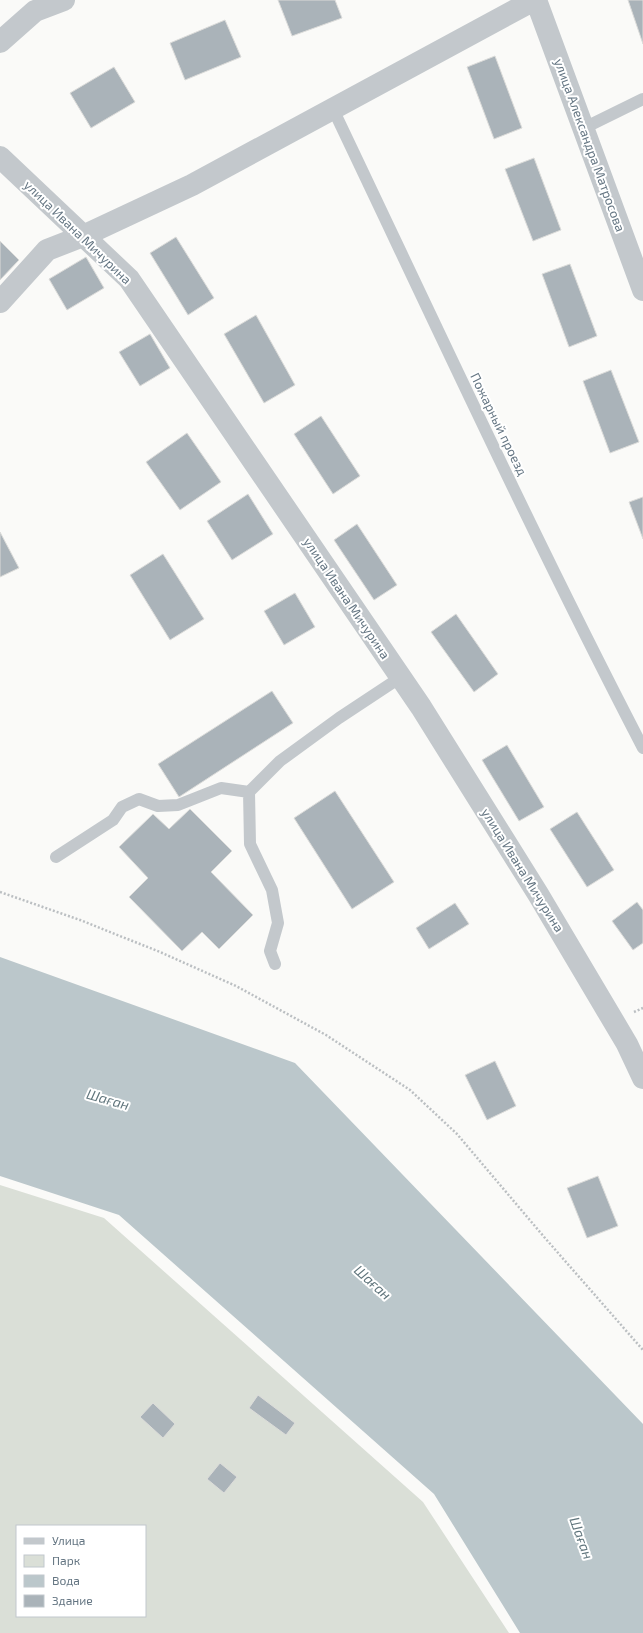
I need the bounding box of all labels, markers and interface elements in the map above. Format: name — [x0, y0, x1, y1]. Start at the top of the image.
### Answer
street label: улица Александра Матросова — [551, 56, 629, 234]
street label: улица Ивана Мичурина — [21, 177, 135, 287]
street label: Пожарный проезд — [467, 370, 531, 478]
street label: улица Ивана Мичурина — [300, 534, 394, 662]
street label: улица Ивана Мичурина — [478, 805, 568, 935]
water label: Шаған — [85, 1085, 131, 1113]
water label: Шаған — [351, 1261, 395, 1303]
water label: Шаған — [567, 1515, 597, 1561]
legend — [16, 1525, 146, 1617]
text: Улица — [52, 1533, 85, 1547]
text: Парк — [52, 1553, 81, 1567]
text: Вода — [52, 1573, 80, 1587]
text: Здание — [52, 1593, 93, 1607]

